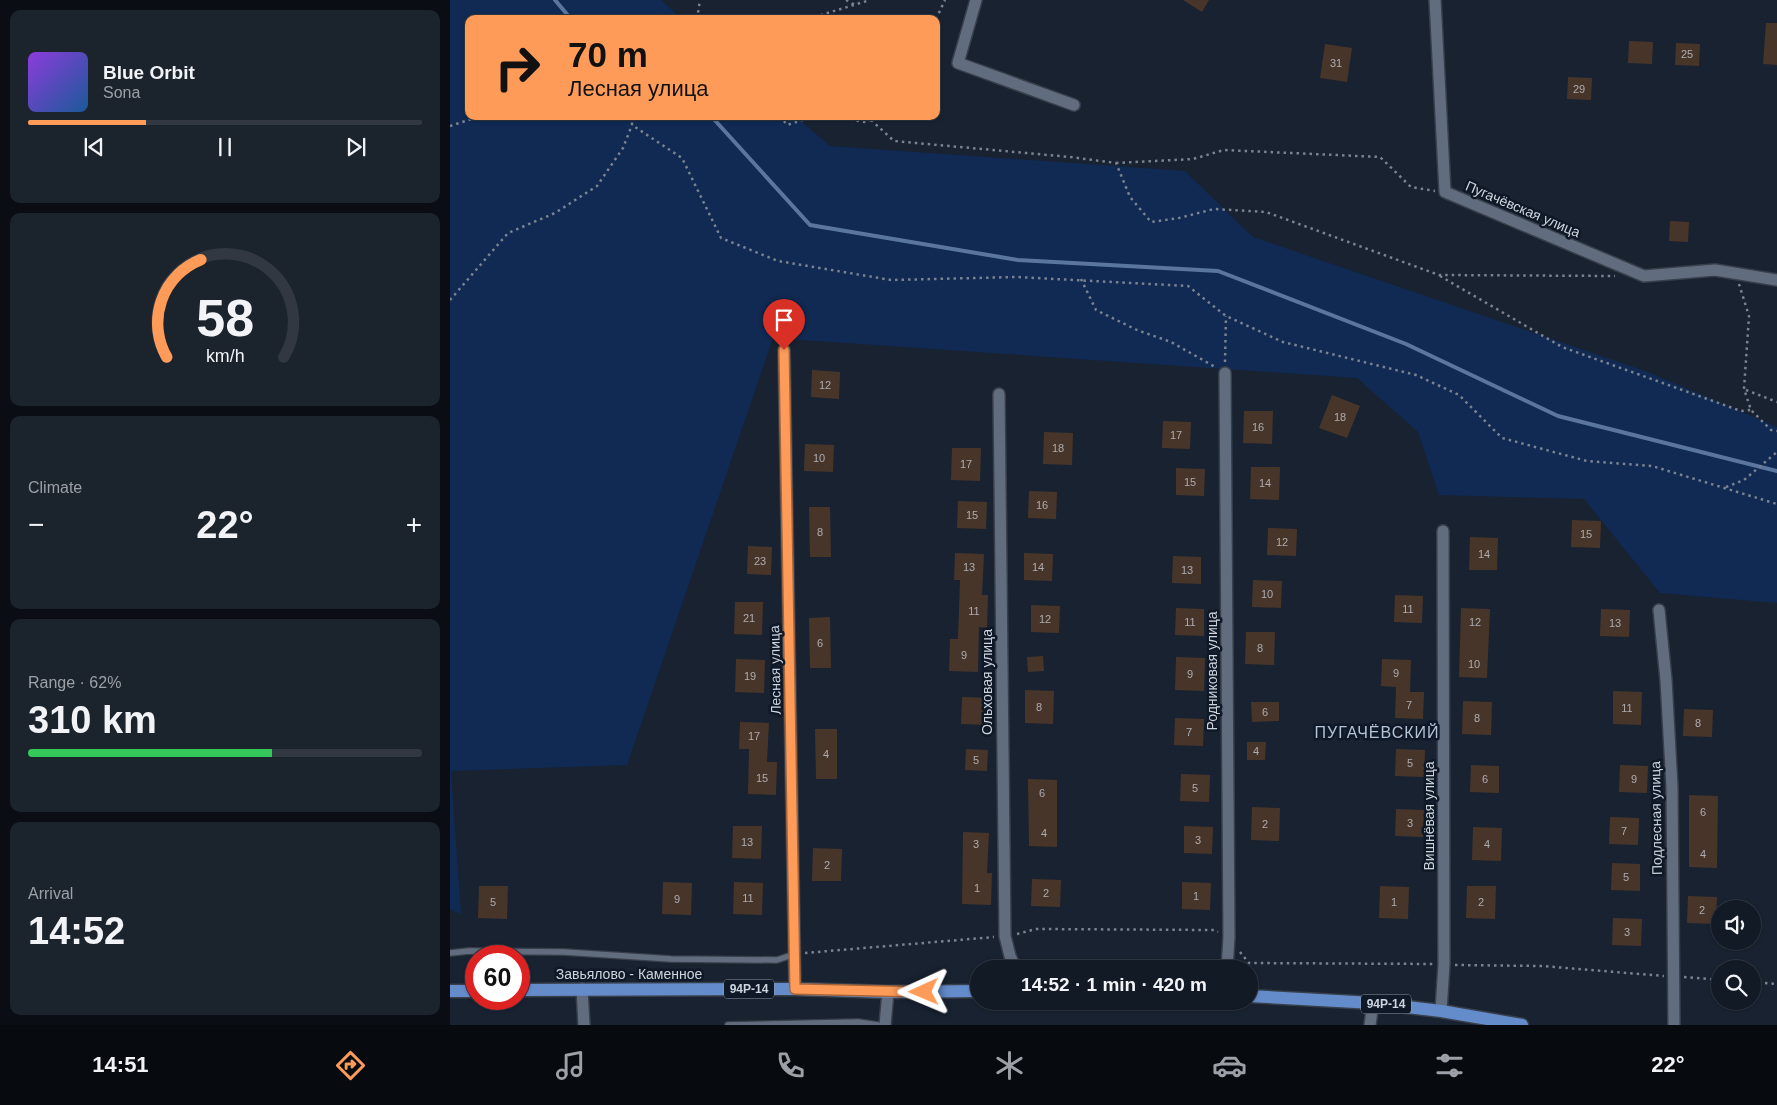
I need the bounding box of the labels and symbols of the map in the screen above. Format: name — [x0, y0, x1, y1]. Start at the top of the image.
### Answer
house number: 25 — [1681, 48, 1693, 60]
house number: 31 — [1330, 57, 1342, 69]
house number: 29 — [1573, 83, 1585, 95]
street label: Пугачёвская улица — [1463, 178, 1583, 240]
pin — [763, 299, 805, 350]
house number: 12 — [819, 379, 831, 391]
house number: 18 — [1334, 411, 1346, 423]
house number: 16 — [1252, 421, 1264, 433]
house number: 17 — [1170, 429, 1182, 441]
house number: 18 — [1052, 442, 1064, 454]
house number: 10 — [813, 452, 825, 464]
house number: 17 — [960, 458, 972, 470]
house number: 15 — [1184, 476, 1196, 488]
house number: 14 — [1259, 477, 1271, 489]
house number: 16 — [1036, 499, 1048, 511]
house number: 15 — [966, 509, 978, 521]
house number: 8 — [817, 526, 823, 538]
house number: 15 — [1580, 528, 1592, 540]
house number: 12 — [1276, 536, 1288, 548]
house number: 14 — [1478, 548, 1490, 560]
house number: 23 — [754, 555, 766, 567]
house number: 13 — [963, 561, 975, 573]
house number: 14 — [1032, 561, 1044, 573]
house number: 13 — [1181, 564, 1193, 576]
house number: 10 — [1261, 588, 1273, 600]
house number: 11 — [1402, 603, 1414, 615]
house number: 11 — [968, 605, 980, 617]
street label: Родниковая улица — [1204, 611, 1220, 731]
house number: 21 — [743, 612, 755, 624]
house number: 12 — [1039, 613, 1051, 625]
house number: 11 — [1184, 616, 1196, 628]
house number: 12 — [1469, 616, 1481, 628]
house number: 13 — [1609, 617, 1621, 629]
street label: Лесная улица — [766, 625, 784, 715]
street label: Ольховая улица — [979, 629, 995, 735]
house number: 6 — [817, 637, 823, 649]
house number: 8 — [1257, 642, 1263, 654]
house number: 9 — [961, 649, 967, 661]
house number: 10 — [1468, 658, 1480, 670]
house number: 9 — [1393, 667, 1399, 679]
house number: 9 — [1187, 668, 1193, 680]
house number: 19 — [744, 670, 756, 682]
house number: 7 — [1406, 699, 1412, 711]
house number: 8 — [1036, 701, 1042, 713]
house number: 11 — [1621, 702, 1633, 714]
house number: 6 — [1262, 706, 1268, 718]
house number: 8 — [1474, 712, 1480, 724]
house number: 8 — [1695, 717, 1701, 729]
district label: ПУГАЧЁВСКИЙ — [1314, 723, 1440, 741]
house number: 7 — [1186, 726, 1192, 738]
house number: 17 — [748, 730, 760, 742]
house number: 4 — [1253, 745, 1259, 757]
house number: 4 — [823, 748, 829, 760]
house number: 5 — [973, 754, 979, 766]
house number: 5 — [1407, 757, 1413, 769]
street label: Вишнёвая улица — [1421, 761, 1437, 870]
street label: Подлесная улица — [1647, 761, 1665, 875]
house number: 15 — [756, 772, 768, 784]
house number: 6 — [1482, 773, 1488, 785]
house number: 9 — [1631, 773, 1637, 785]
house number: 5 — [1192, 782, 1198, 794]
house number: 6 — [1039, 787, 1045, 799]
house number: 6 — [1700, 806, 1706, 818]
house number: 3 — [1407, 817, 1413, 829]
house number: 2 — [1262, 818, 1268, 830]
house number: 7 — [1621, 825, 1627, 837]
house number: 4 — [1041, 827, 1047, 839]
house number: 3 — [1195, 834, 1201, 846]
house number: 13 — [741, 836, 753, 848]
house number: 3 — [973, 838, 979, 850]
house number: 4 — [1484, 838, 1490, 850]
house number: 4 — [1700, 848, 1706, 860]
house number: 2 — [824, 859, 830, 871]
house number: 5 — [1623, 871, 1629, 883]
house number: 1 — [974, 882, 980, 894]
house number: 2 — [1043, 887, 1049, 899]
house number: 1 — [1193, 890, 1199, 902]
house number: 11 — [742, 892, 754, 904]
house number: 9 — [674, 893, 680, 905]
house number: 5 — [490, 896, 496, 908]
house number: 1 — [1391, 896, 1397, 908]
house number: 2 — [1478, 896, 1484, 908]
house number: 2 — [1699, 904, 1705, 916]
house number: 3 — [1624, 926, 1630, 938]
speed limit sign: 60 — [465, 945, 530, 1010]
position arrow — [897, 965, 949, 1017]
street label: Завьялово - Каменное — [556, 966, 702, 982]
road number: 94Р-14 — [724, 980, 774, 999]
road number: 94Р-14 — [1361, 994, 1411, 1014]

